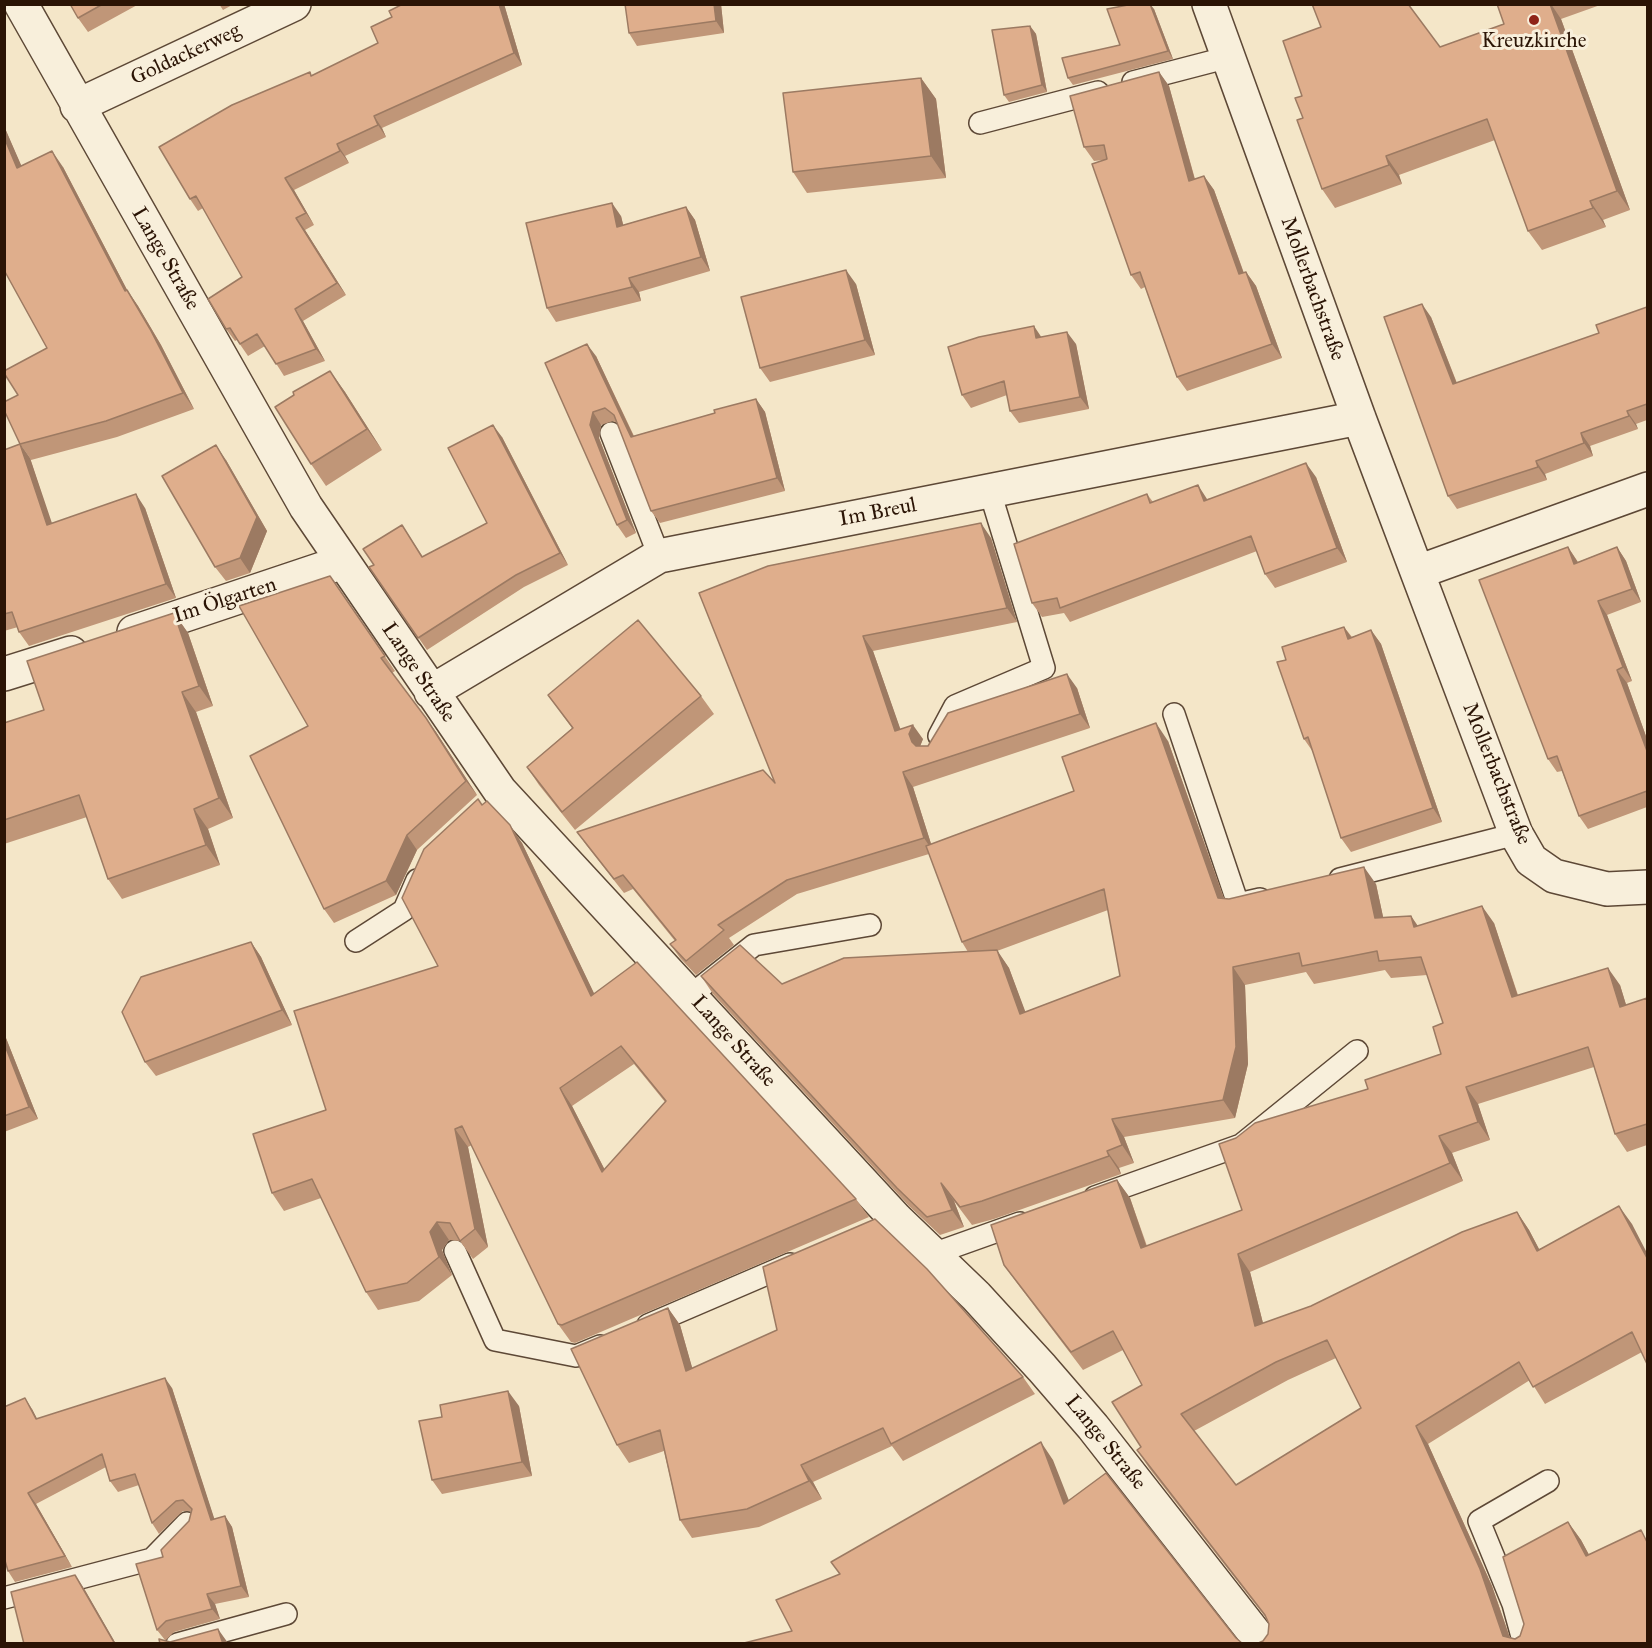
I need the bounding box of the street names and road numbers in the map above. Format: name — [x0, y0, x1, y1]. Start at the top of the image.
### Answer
street label: Goldackerweg — [127, 19, 245, 91]
street label: Lange Straße — [125, 203, 205, 315]
street label: Mollerbachstraße — [1274, 214, 1350, 364]
street label: Im Breul — [837, 493, 919, 533]
street label: Im Ölgarten — [170, 572, 280, 630]
street label: Lange Straße — [375, 618, 461, 728]
street label: Mollerbachstraße — [1456, 699, 1536, 849]
street label: Lange Straße — [685, 991, 781, 1093]
street label: Lange Straße — [1059, 1391, 1151, 1495]

